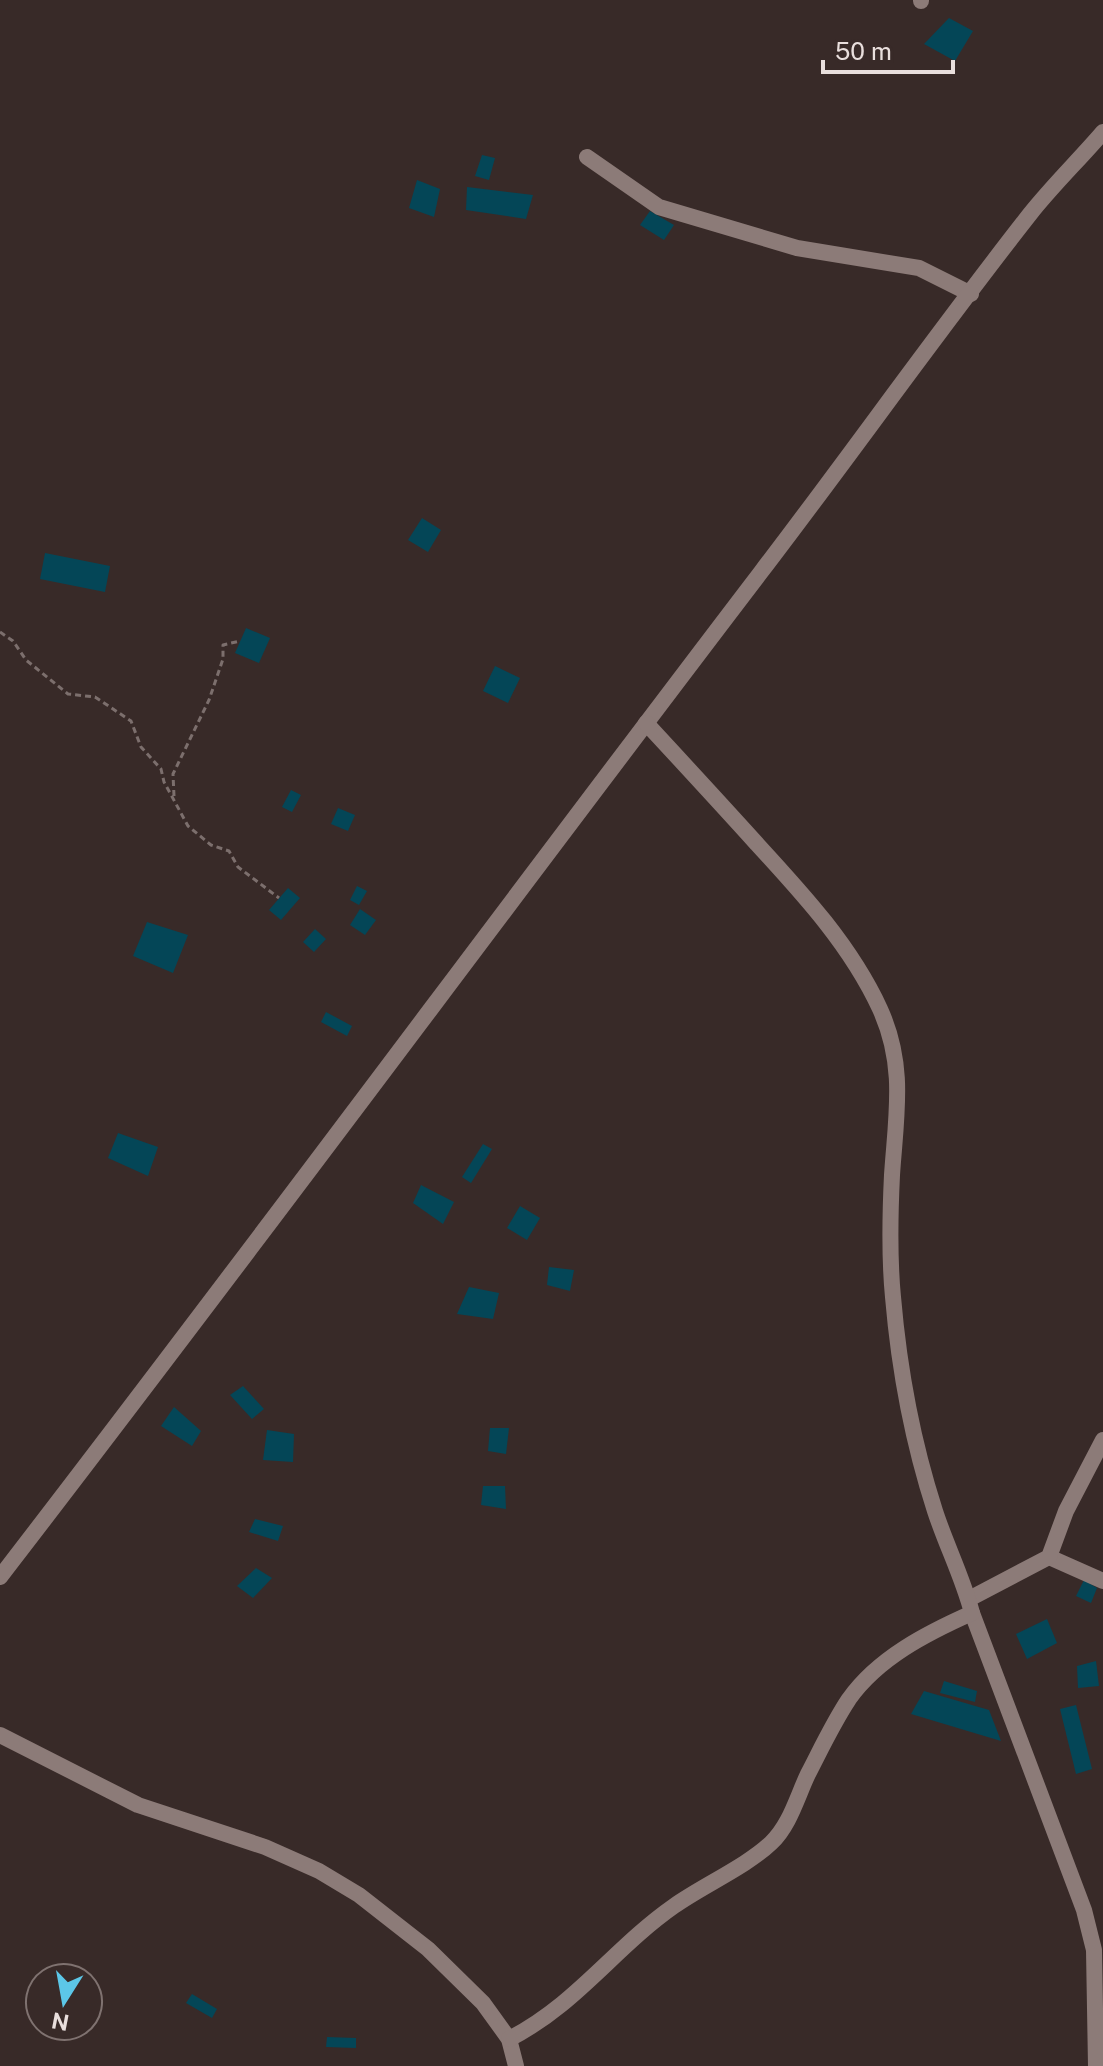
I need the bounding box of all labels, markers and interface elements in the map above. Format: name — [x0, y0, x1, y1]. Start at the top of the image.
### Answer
scale bar — [823, 24, 953, 74]
text: 50 m — [835, 37, 892, 65]
north arrow — [24, 1962, 104, 2042]
text: N — [49, 2007, 71, 2036]

